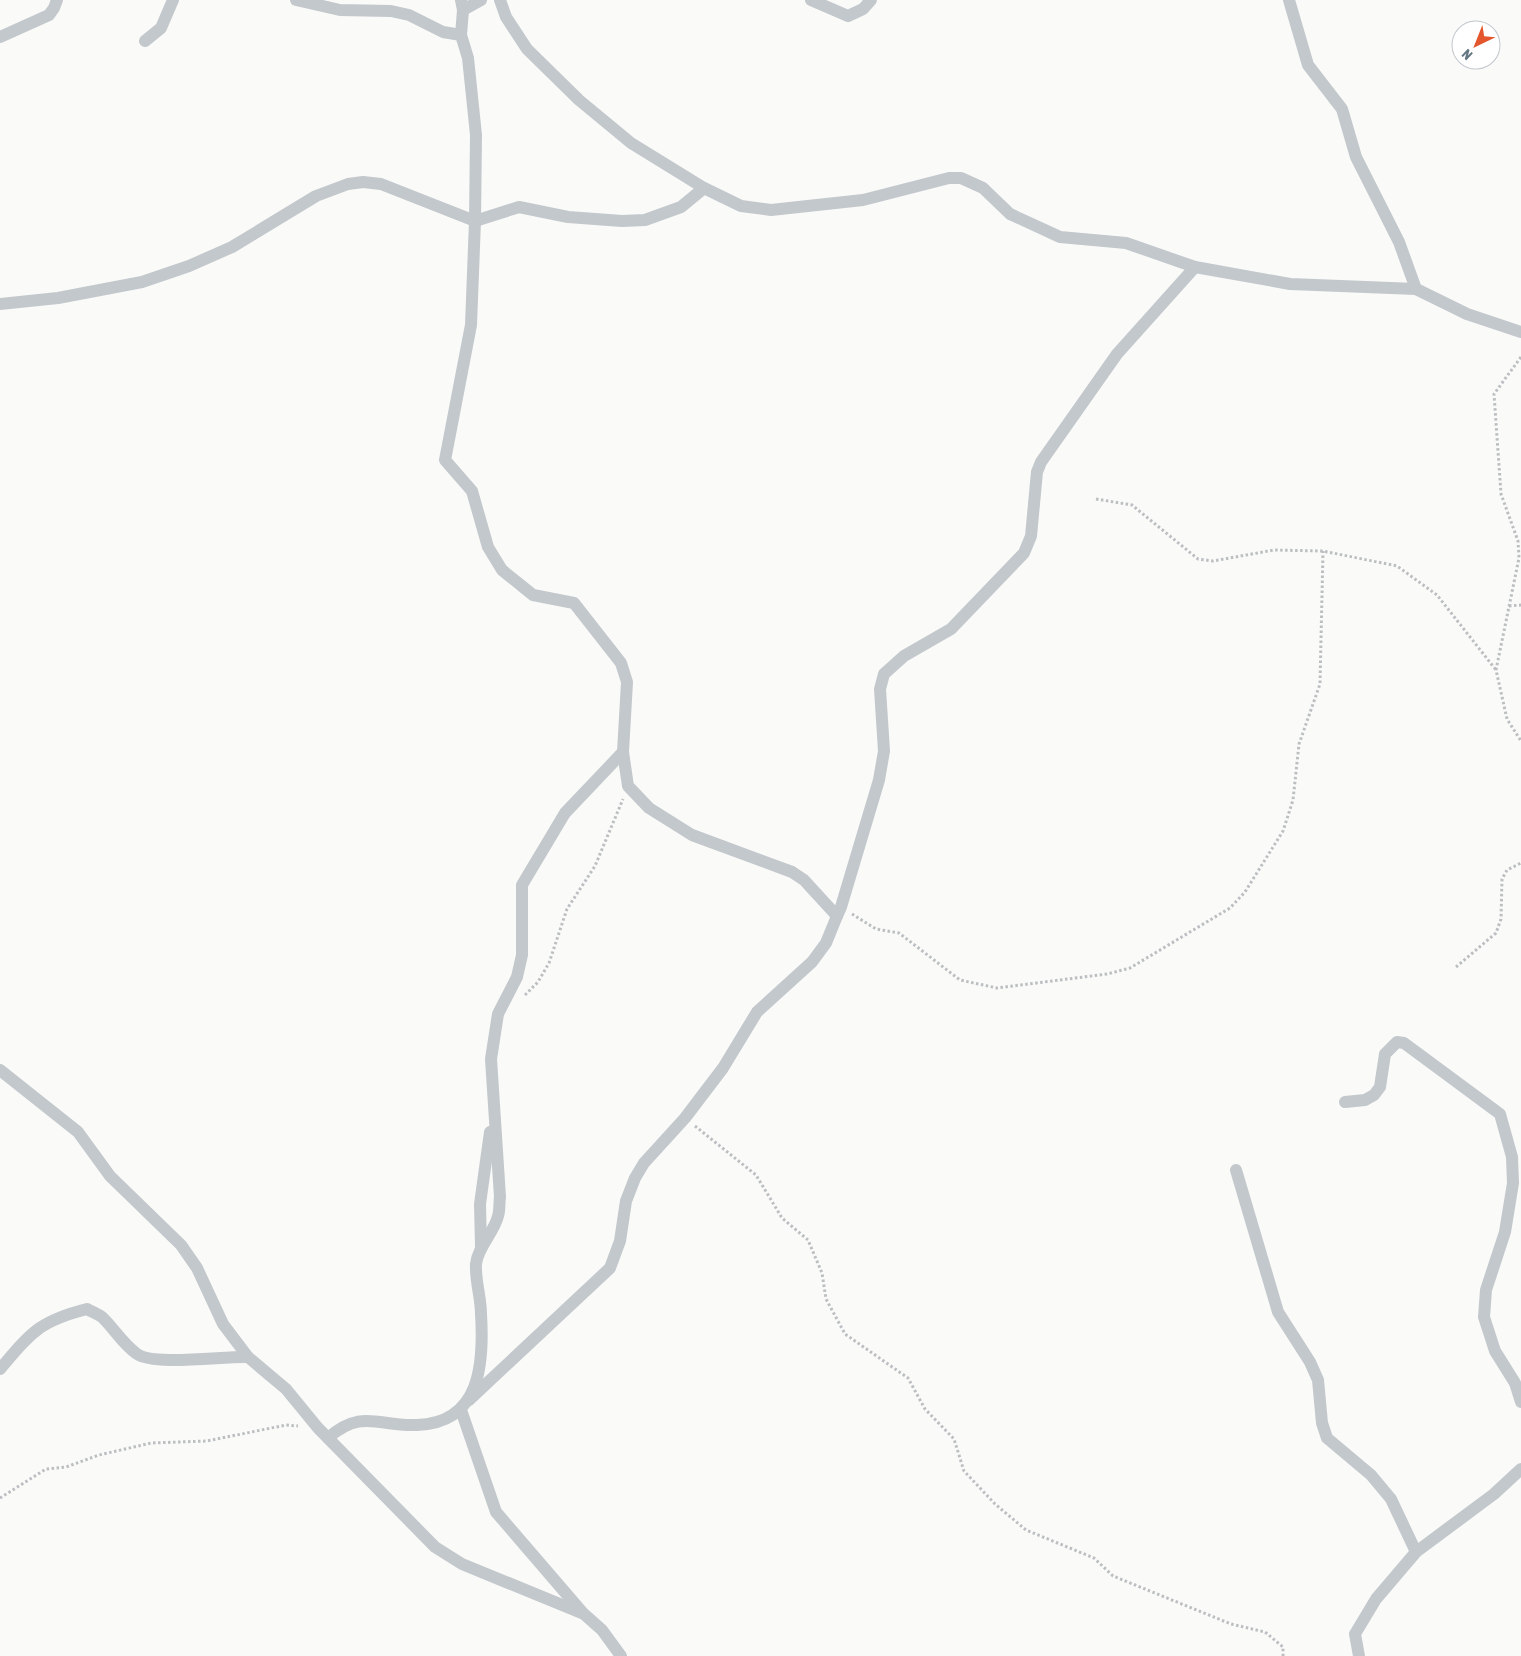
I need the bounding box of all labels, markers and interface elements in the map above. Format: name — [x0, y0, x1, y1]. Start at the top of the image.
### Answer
north arrow — [1451, 20, 1501, 70]
text: N — [1459, 46, 1476, 63]

